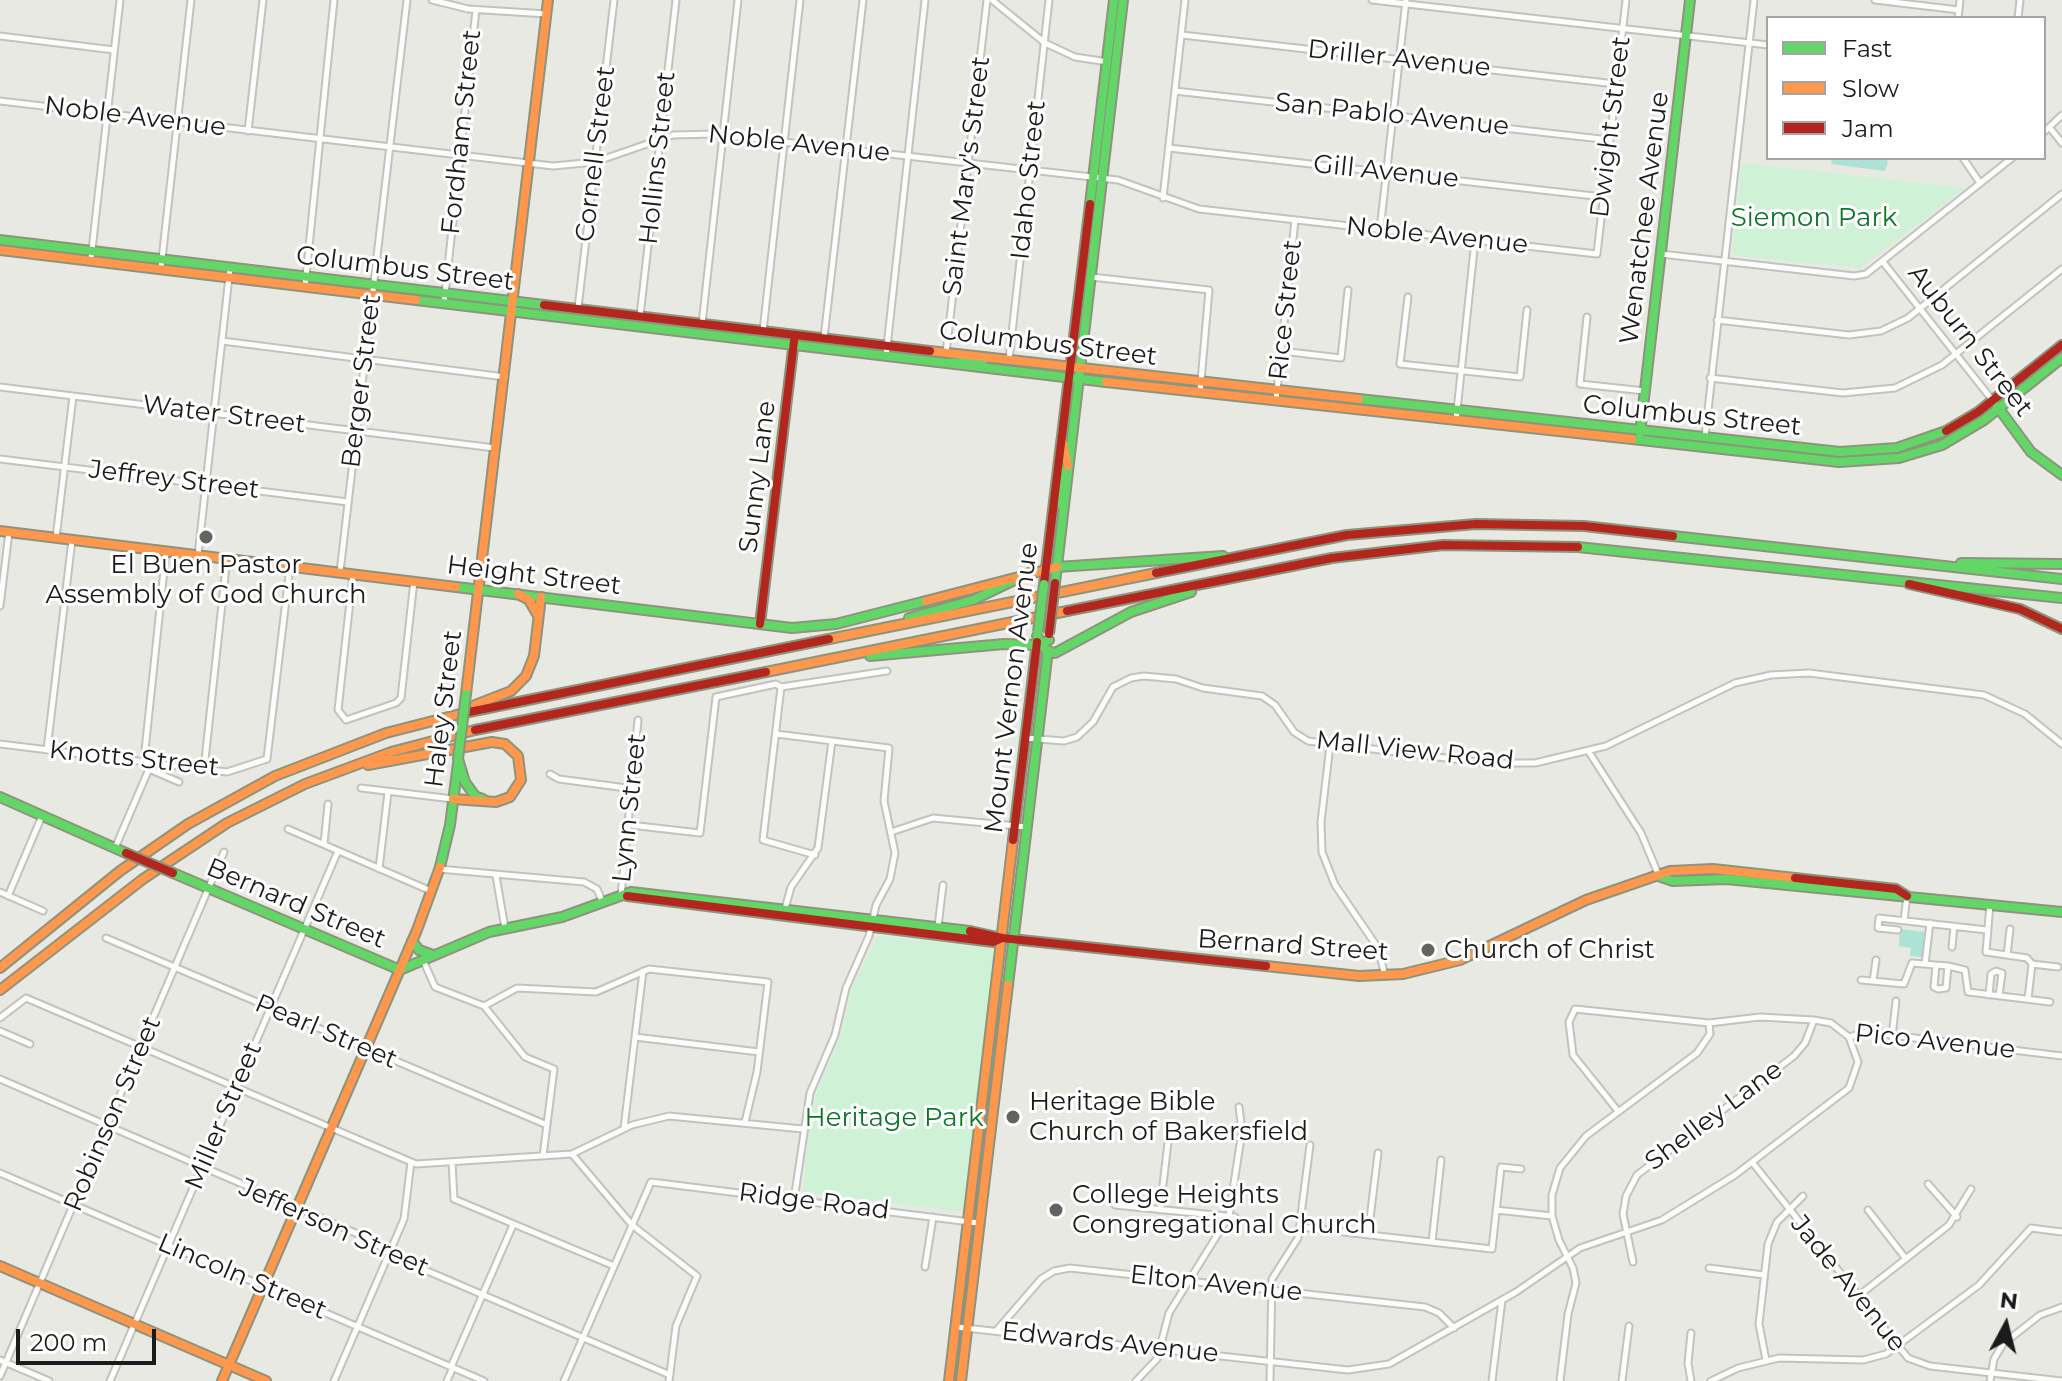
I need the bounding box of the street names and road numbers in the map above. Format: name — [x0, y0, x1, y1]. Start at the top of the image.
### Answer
street label: Fordham Street — [436, 28, 488, 236]
street label: Driller Avenue — [1306, 34, 1492, 84]
street label: Dwight Street — [1584, 34, 1638, 220]
street label: Saint Mary's Street — [937, 54, 997, 298]
street label: Cornell Street — [570, 64, 622, 244]
street label: Hollins Street — [633, 70, 683, 246]
street label: San Pablo Avenue — [1273, 87, 1511, 143]
street label: Noble Avenue — [42, 90, 228, 144]
street label: Wenatchee Avenue — [1614, 90, 1676, 346]
street label: Idaho Street — [1005, 99, 1053, 261]
street label: Noble Avenue — [707, 119, 891, 169]
street label: Gill Avenue — [1312, 149, 1460, 195]
street label: Noble Avenue — [1345, 211, 1529, 261]
street label: Rice Street — [1263, 238, 1309, 382]
street label: Columbus Street — [294, 240, 516, 298]
street label: Auburn Street — [1901, 259, 2039, 423]
street label: Berger Street — [336, 292, 388, 470]
street label: Columbus Street — [937, 315, 1159, 373]
street label: Water Street — [141, 389, 307, 441]
street label: Columbus Street — [1581, 389, 1803, 443]
street label: Sunny Lane — [733, 399, 783, 555]
street label: Jeffrey Street — [87, 454, 261, 506]
street label: Mount Vernon Avenue — [979, 541, 1045, 835]
street label: Height Street — [445, 550, 623, 602]
street label: Haley Street — [419, 628, 469, 790]
street label: Mall View Road — [1315, 725, 1515, 777]
street label: Lynn Street — [607, 732, 653, 884]
street label: Knotts Street — [47, 735, 221, 783]
street label: Bernard Street — [202, 852, 390, 956]
street label: Bernard Street — [1196, 924, 1390, 968]
street label: Pearl Street — [250, 988, 402, 1076]
street label: Robinson Street — [58, 1012, 168, 1216]
street label: Pico Avenue — [1853, 1018, 2017, 1066]
street label: Miller Street — [179, 1037, 269, 1195]
street label: Shelley Lane — [1639, 1054, 1789, 1178]
street label: Jefferson Street — [234, 1172, 434, 1284]
street label: Ridge Road — [737, 1177, 891, 1227]
street label: Jade Avenue — [1783, 1209, 1913, 1359]
street label: Lincoln Street — [153, 1227, 331, 1327]
street label: Elton Avenue — [1128, 1259, 1304, 1309]
street label: Edwards Avenue — [1000, 1316, 1220, 1370]

